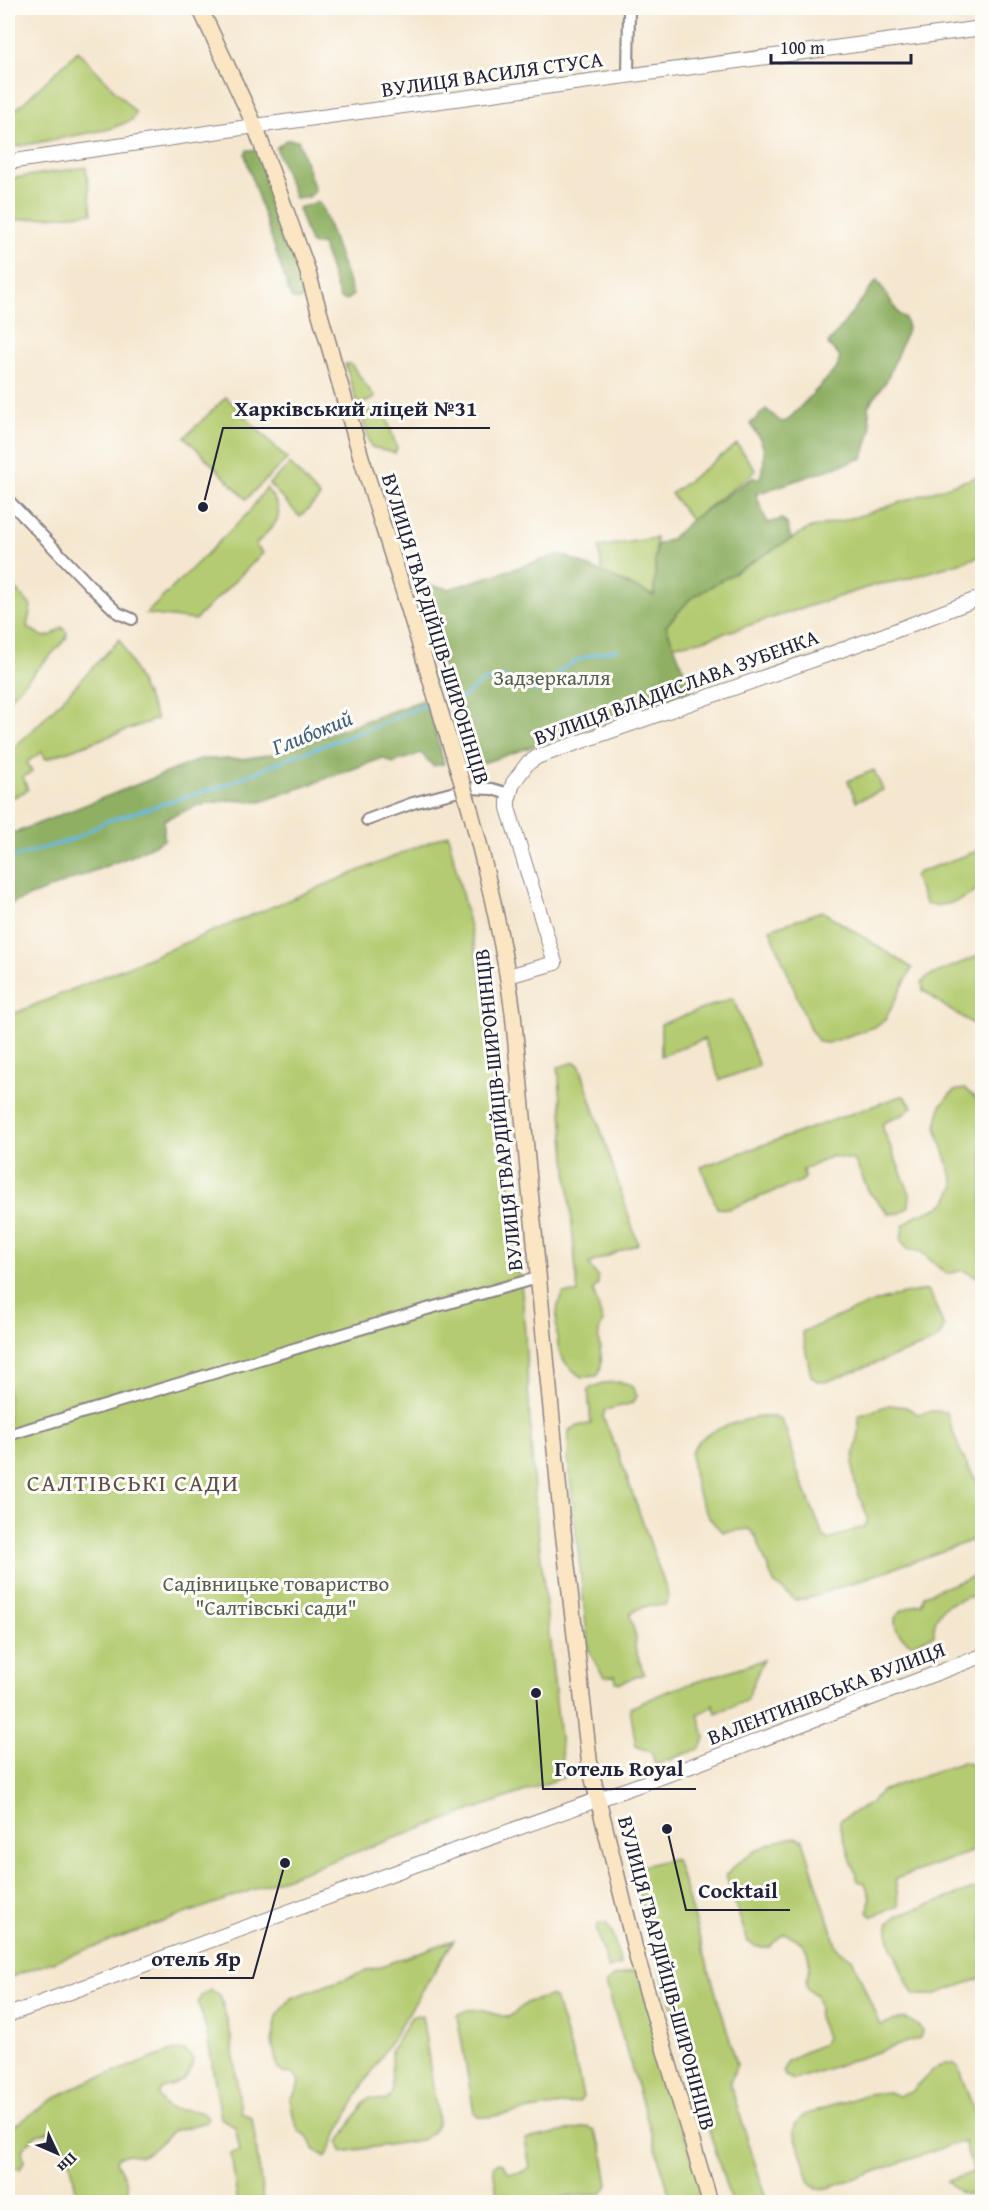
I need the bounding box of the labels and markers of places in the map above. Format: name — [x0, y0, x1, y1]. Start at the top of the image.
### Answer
callout: Харківський ліцей №31 — [223, 388, 490, 428]
callout: Готель Royal — [543, 1749, 696, 1789]
callout: Cocktail — [686, 1870, 790, 1910]
callout: отель Яр — [140, 1938, 253, 1978]

